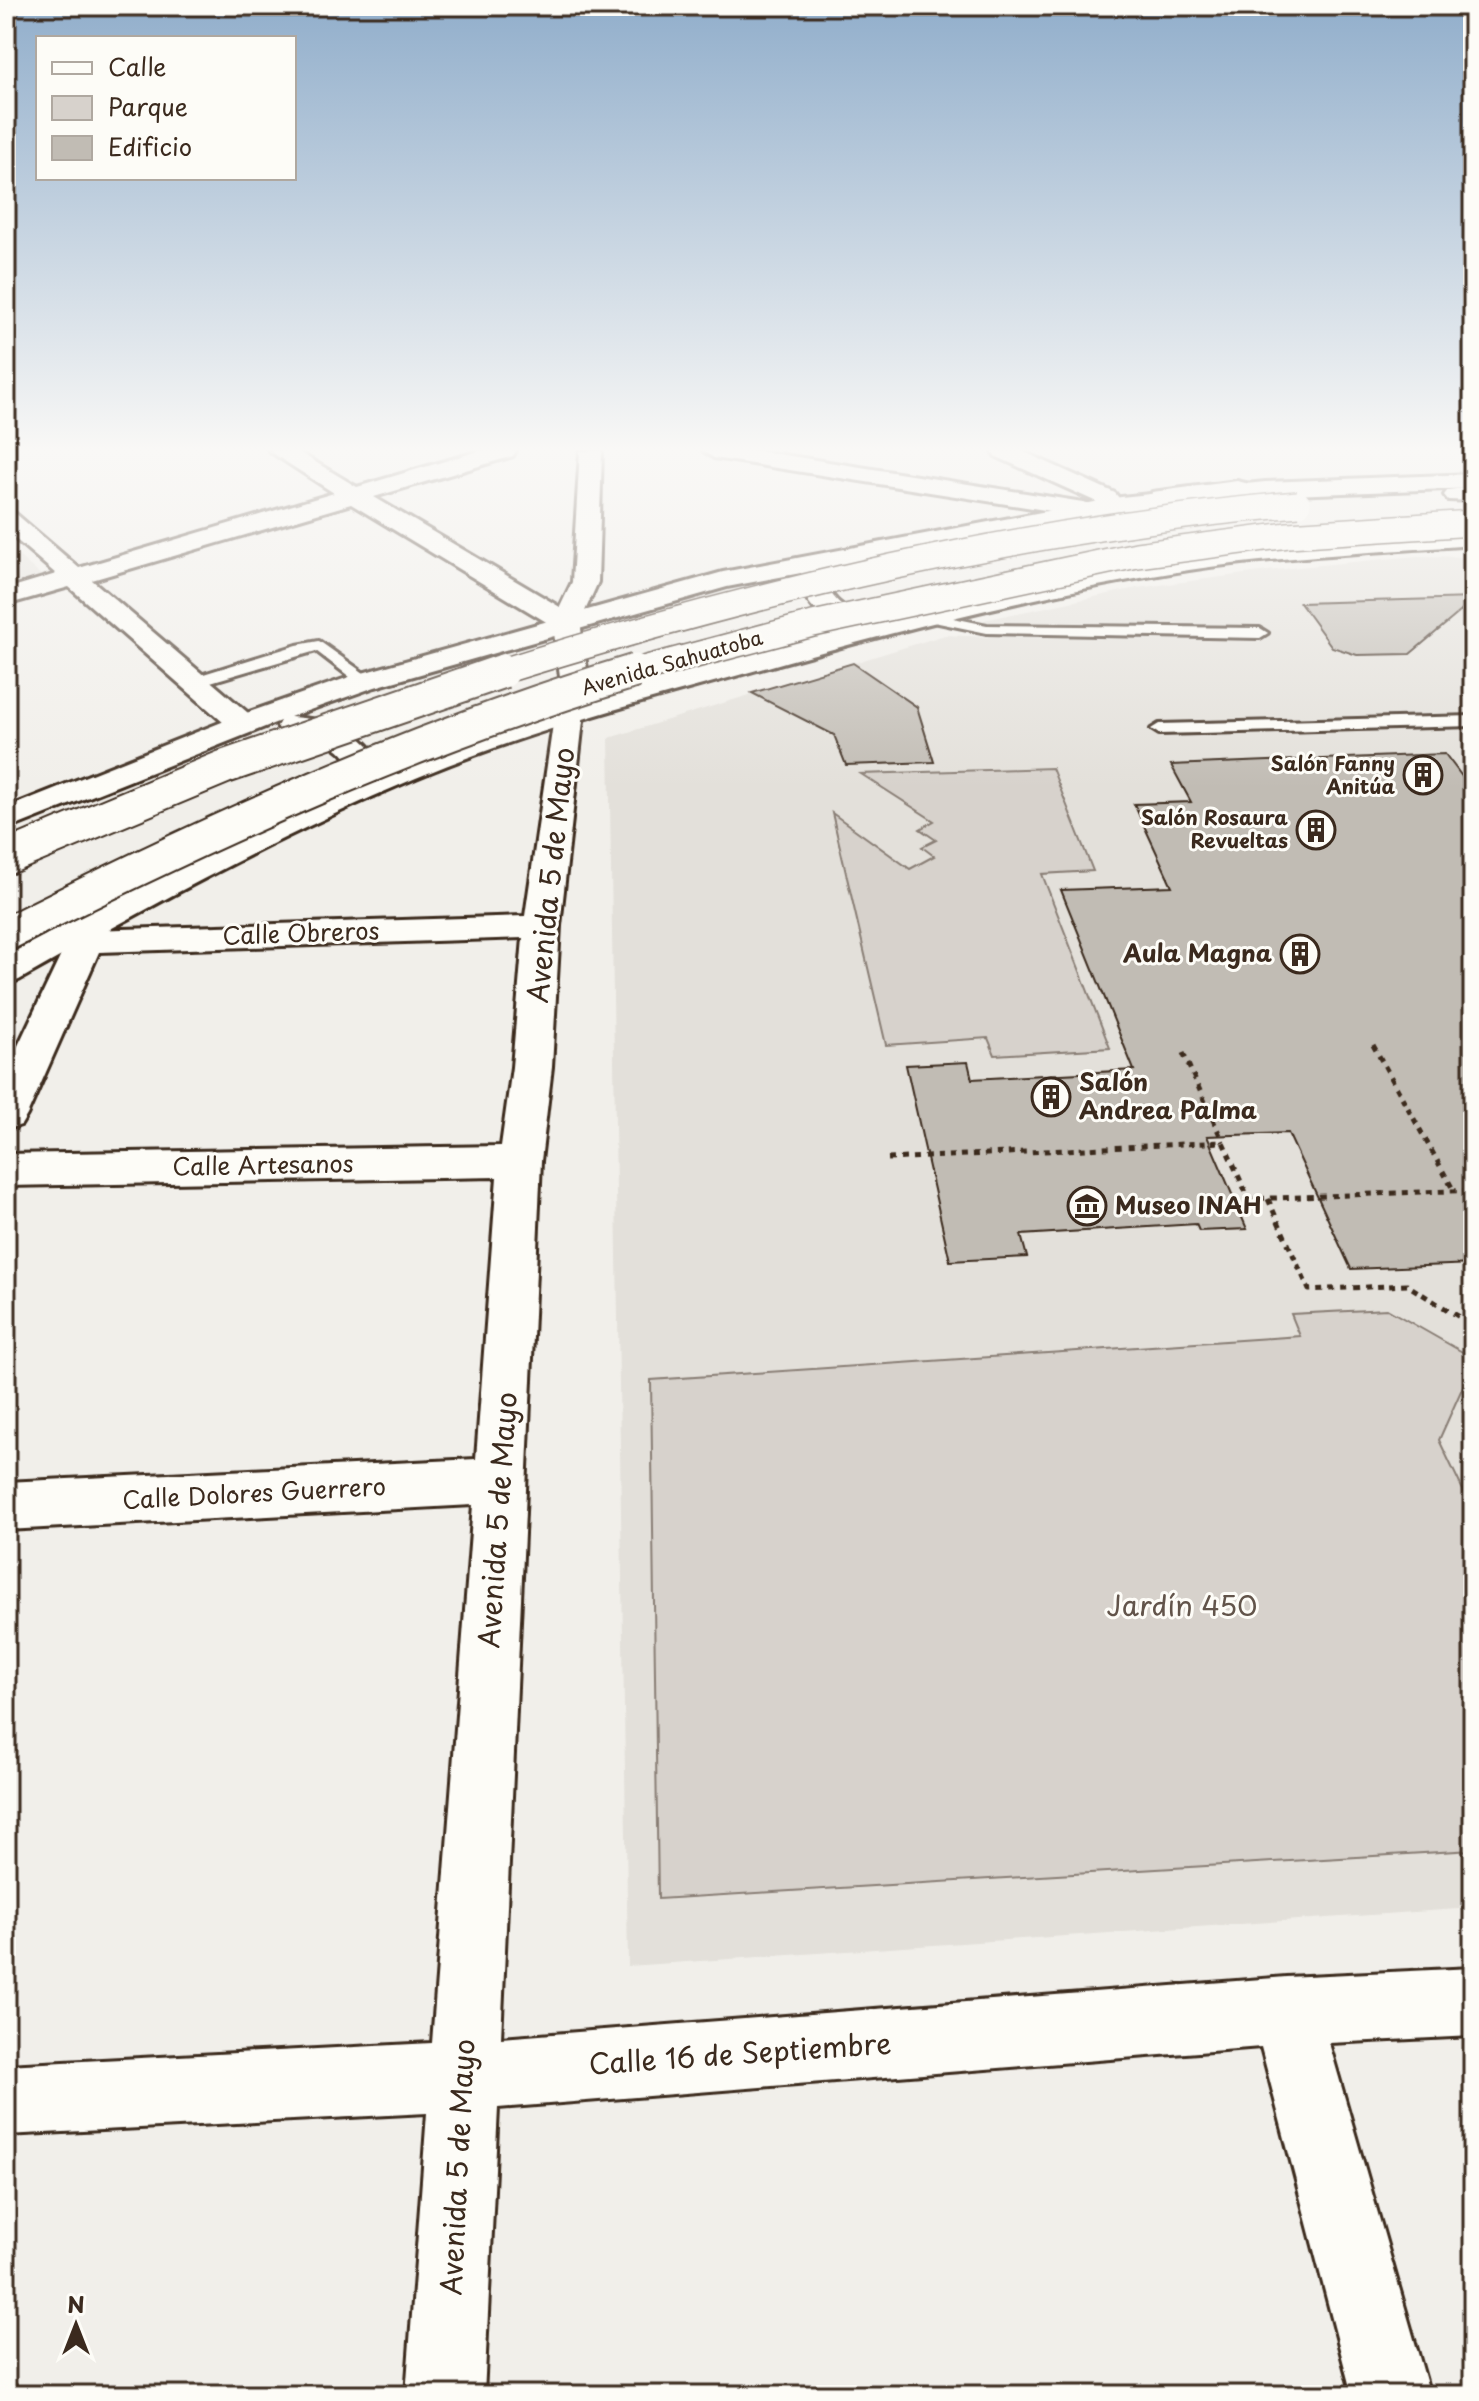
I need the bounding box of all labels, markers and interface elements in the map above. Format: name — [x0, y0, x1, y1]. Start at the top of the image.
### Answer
legend — [36, 36, 296, 180]
text: Calle — [108, 48, 166, 84]
text: Parque — [108, 88, 188, 124]
text: Edificio — [108, 128, 192, 164]
street label: Avenida Sahuatoba — [578, 622, 766, 702]
street label: Avenida 5 de Mayo — [515, 745, 584, 1005]
place label: Salón Fanny Anitúa — [1271, 748, 1395, 801]
building icon: Salón Fanny Anitúa — [1402, 754, 1444, 796]
place label: Salón Rosaura Revueltas — [1141, 802, 1288, 855]
building icon: Salón Rosaura Revueltas — [1295, 809, 1337, 851]
street label: Calle Obreros — [222, 911, 380, 953]
building icon: Aula Magna — [1279, 933, 1321, 975]
place label: Aula Magna — [1122, 934, 1273, 970]
place label: Salón Andrea Palma — [1079, 1063, 1258, 1127]
building icon: Salón Andrea Palma — [1030, 1076, 1072, 1118]
street label: Calle Artesanos — [172, 1144, 354, 1184]
museum icon: Museo INAH — [1066, 1185, 1108, 1227]
place label: Museo INAH — [1115, 1186, 1262, 1222]
street label: Avenida 5 de Mayo — [466, 1390, 527, 1649]
street label: Calle Dolores Guerrero — [121, 1467, 387, 1517]
park label: Jardín 450 — [1106, 1583, 1258, 1626]
street label: Calle 16 de Septiembre — [587, 2020, 893, 2085]
street label: Avenida 5 de Mayo — [428, 2038, 485, 2296]
north arrow — [36, 2285, 116, 2365]
text: N — [67, 2287, 85, 2320]

